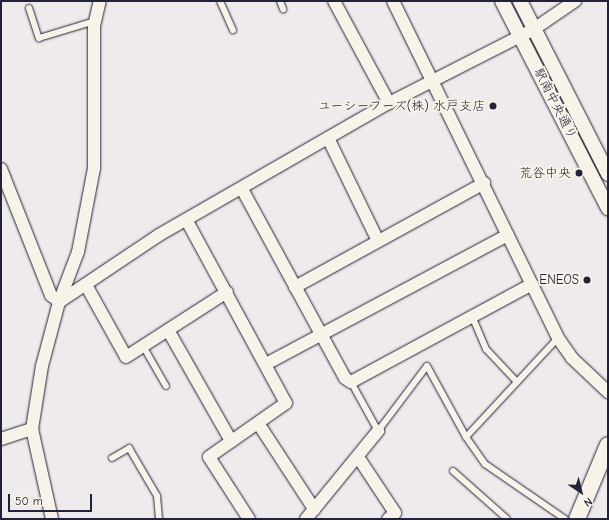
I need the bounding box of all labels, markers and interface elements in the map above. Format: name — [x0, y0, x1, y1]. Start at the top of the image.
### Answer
street label: 駅南中央通り — [530, 66, 580, 142]
place label: ユーシーフーズ(株) 水戸支店 — [316, 98, 485, 114]
marker: ユーシーフーズ(株) 水戸支店 — [488, 101, 498, 111]
place label: 荒谷中央 — [519, 165, 571, 181]
marker: 荒谷中央 — [574, 168, 584, 178]
place label: ENEOS — [539, 272, 579, 288]
marker: ENEOS — [582, 275, 592, 285]
north arrow — [561, 472, 601, 512]
scale bar — [10, 486, 94, 512]
text: 50 m — [15, 494, 43, 508]
text: N — [581, 495, 595, 510]

